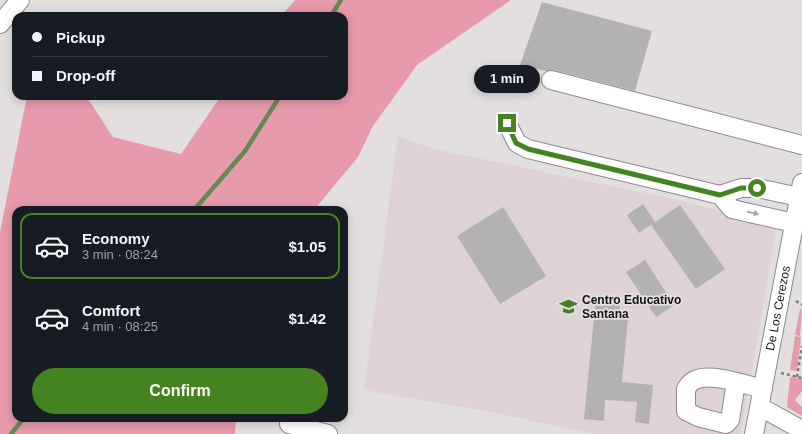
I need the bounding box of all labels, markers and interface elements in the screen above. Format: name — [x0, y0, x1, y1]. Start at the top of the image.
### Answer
text: Pickup — [56, 29, 105, 46]
callout: 1 min — [474, 65, 540, 93]
text: Drop-off — [56, 67, 115, 84]
text: 1 min — [490, 71, 524, 86]
route end — [498, 114, 516, 132]
route start — [748, 179, 766, 197]
one-way arrow — [747, 211, 759, 217]
icon: car — [34, 228, 70, 264]
text: Economy — [82, 230, 150, 247]
text: $1.05 — [288, 238, 326, 255]
text: 3 min · 08:24 — [82, 247, 158, 262]
street label: De Los Cerezos — [763, 265, 793, 352]
place label: Centro Educativo Santana — [582, 293, 681, 321]
school or university icon: Centro Educativo Santana — [559, 297, 579, 317]
icon: car — [34, 300, 70, 336]
text: Comfort — [82, 302, 140, 319]
text: $1.42 — [288, 310, 326, 327]
text: 4 min · 08:25 — [82, 319, 158, 334]
button: Confirm — [32, 368, 328, 414]

